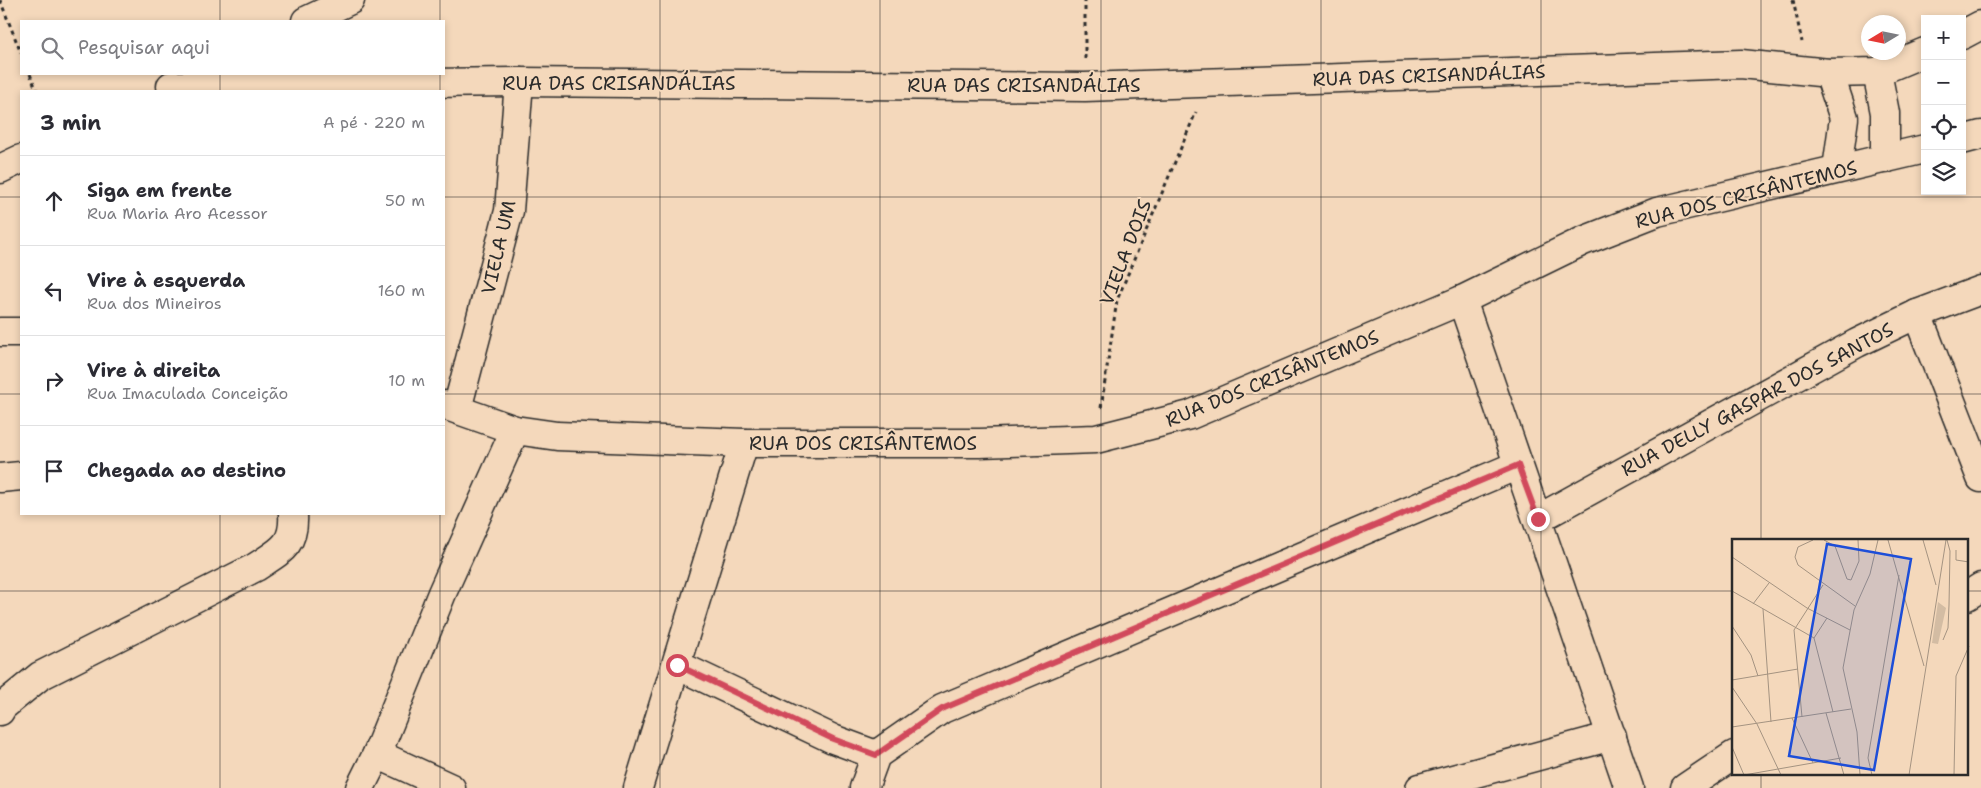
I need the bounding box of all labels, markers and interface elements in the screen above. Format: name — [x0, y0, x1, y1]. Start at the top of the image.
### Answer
north arrow — [1861, 15, 1906, 60]
map controls — [1921, 15, 1966, 195]
button: + — [1921, 15, 1966, 60]
search box — [20, 20, 445, 75]
icon: search — [38, 34, 66, 62]
text: Pesquisar aqui — [78, 35, 210, 60]
street label: RUA DAS CRISANDÁLIAS — [1312, 58, 1546, 92]
button: − — [1921, 60, 1966, 105]
street label: RUA DAS CRISANDÁLIAS — [502, 70, 736, 96]
street label: RUA DAS CRISANDÁLIAS — [907, 72, 1141, 98]
button: locate — [1921, 105, 1966, 150]
text: 3 min — [40, 109, 101, 137]
text: A pé · 220 m — [323, 112, 425, 133]
button: layers — [1921, 150, 1966, 195]
street label: RUA DOS CRISÂNTEMOS — [1632, 154, 1860, 234]
text: Siga em frente — [87, 178, 232, 203]
icon: ahead — [40, 187, 68, 215]
text: 50 m — [385, 190, 425, 211]
street label: VIELA DOIS — [1094, 196, 1157, 309]
street label: VIELA UM — [476, 198, 521, 297]
text: Rua Maria Aro Acessor — [87, 203, 268, 224]
text: Vire à esquerda — [87, 268, 245, 293]
icon: left — [40, 277, 68, 305]
text: 160 m — [378, 280, 425, 301]
text: Rua dos Mineiros — [87, 293, 222, 314]
street label: RUA DELLY GASPAR DOS SANTOS — [1617, 317, 1898, 482]
street label: RUA DOS CRISÂNTEMOS — [1161, 323, 1383, 433]
text: Vire à direita — [87, 358, 220, 383]
icon: right — [40, 367, 68, 395]
text: 10 m — [388, 370, 425, 391]
text: Rua Imaculada Conceição — [87, 383, 288, 404]
street label: RUA DOS CRISÂNTEMOS — [749, 430, 977, 456]
icon: arrive — [40, 457, 68, 485]
text: Chegada ao destino — [87, 458, 286, 483]
route end — [1527, 508, 1550, 531]
inset map — [1732, 539, 1968, 776]
route start — [666, 654, 689, 677]

